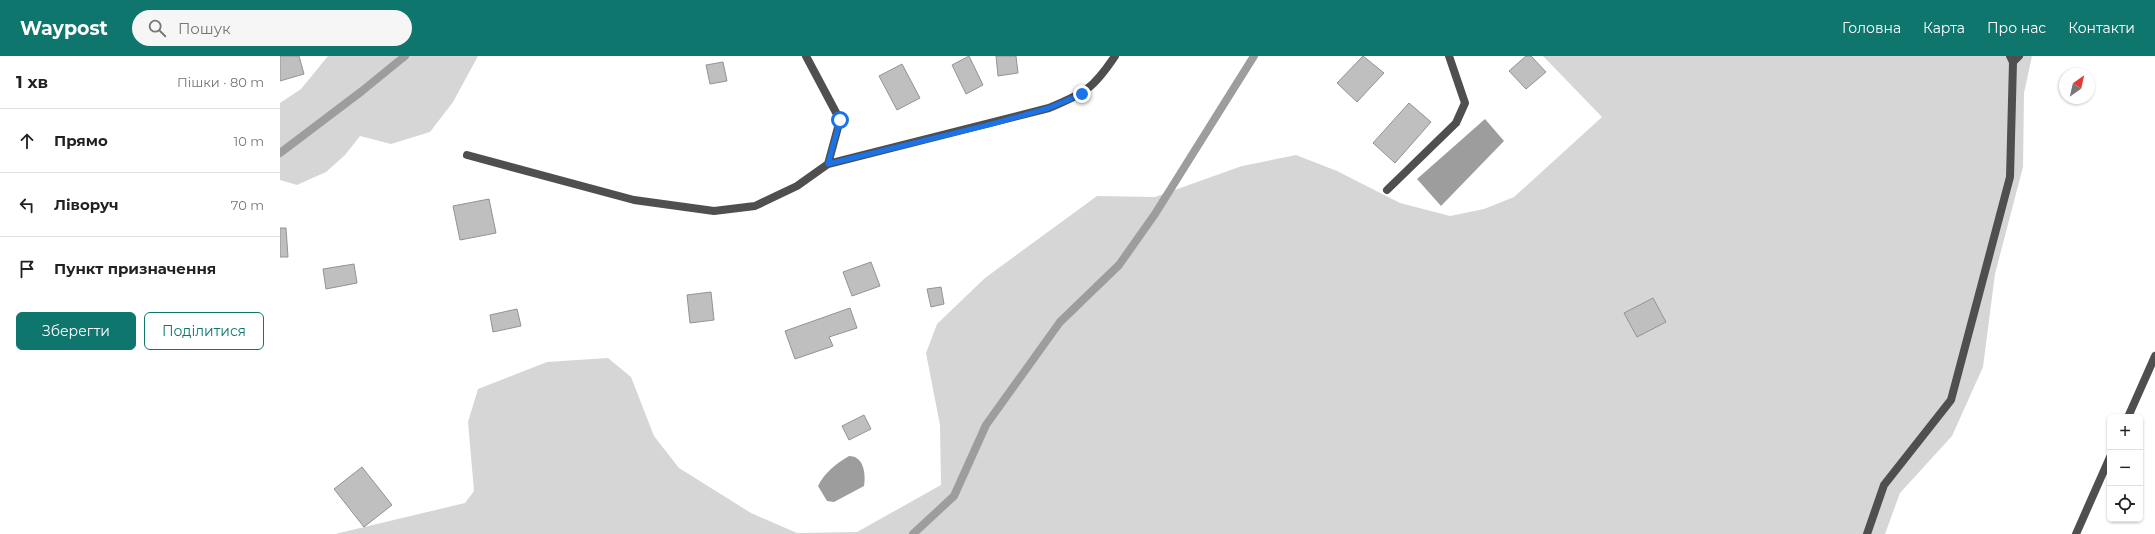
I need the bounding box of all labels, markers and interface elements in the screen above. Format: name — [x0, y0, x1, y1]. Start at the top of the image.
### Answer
search box — [132, 10, 412, 46]
text: Waypost — [20, 17, 108, 40]
icon: search — [146, 17, 168, 39]
text: Пошук — [178, 19, 231, 38]
text: Головна — [1842, 19, 1901, 37]
text: Карта — [1923, 19, 1965, 37]
text: Про нас — [1987, 19, 2046, 37]
text: Контакти — [2068, 19, 2135, 37]
north arrow — [2059, 68, 2095, 104]
text: 1 хв — [16, 72, 48, 92]
text: Пішки · 80 m — [177, 74, 264, 90]
route end — [1073, 85, 1091, 103]
route start — [831, 111, 849, 129]
icon: ahead — [16, 130, 38, 152]
text: Прямо — [54, 131, 108, 150]
text: 10 m — [234, 133, 264, 149]
icon: left — [16, 194, 38, 216]
text: Ліворуч — [54, 195, 119, 214]
text: 70 m — [231, 197, 264, 213]
icon: arrive — [16, 258, 38, 280]
text: Пункт призначення — [54, 259, 216, 278]
button: Зберегти — [16, 312, 136, 350]
button: Поділитися — [144, 312, 264, 350]
map controls — [2107, 414, 2143, 522]
button: + — [2107, 414, 2143, 450]
button: − — [2107, 450, 2143, 486]
button: locate — [2107, 486, 2143, 522]

